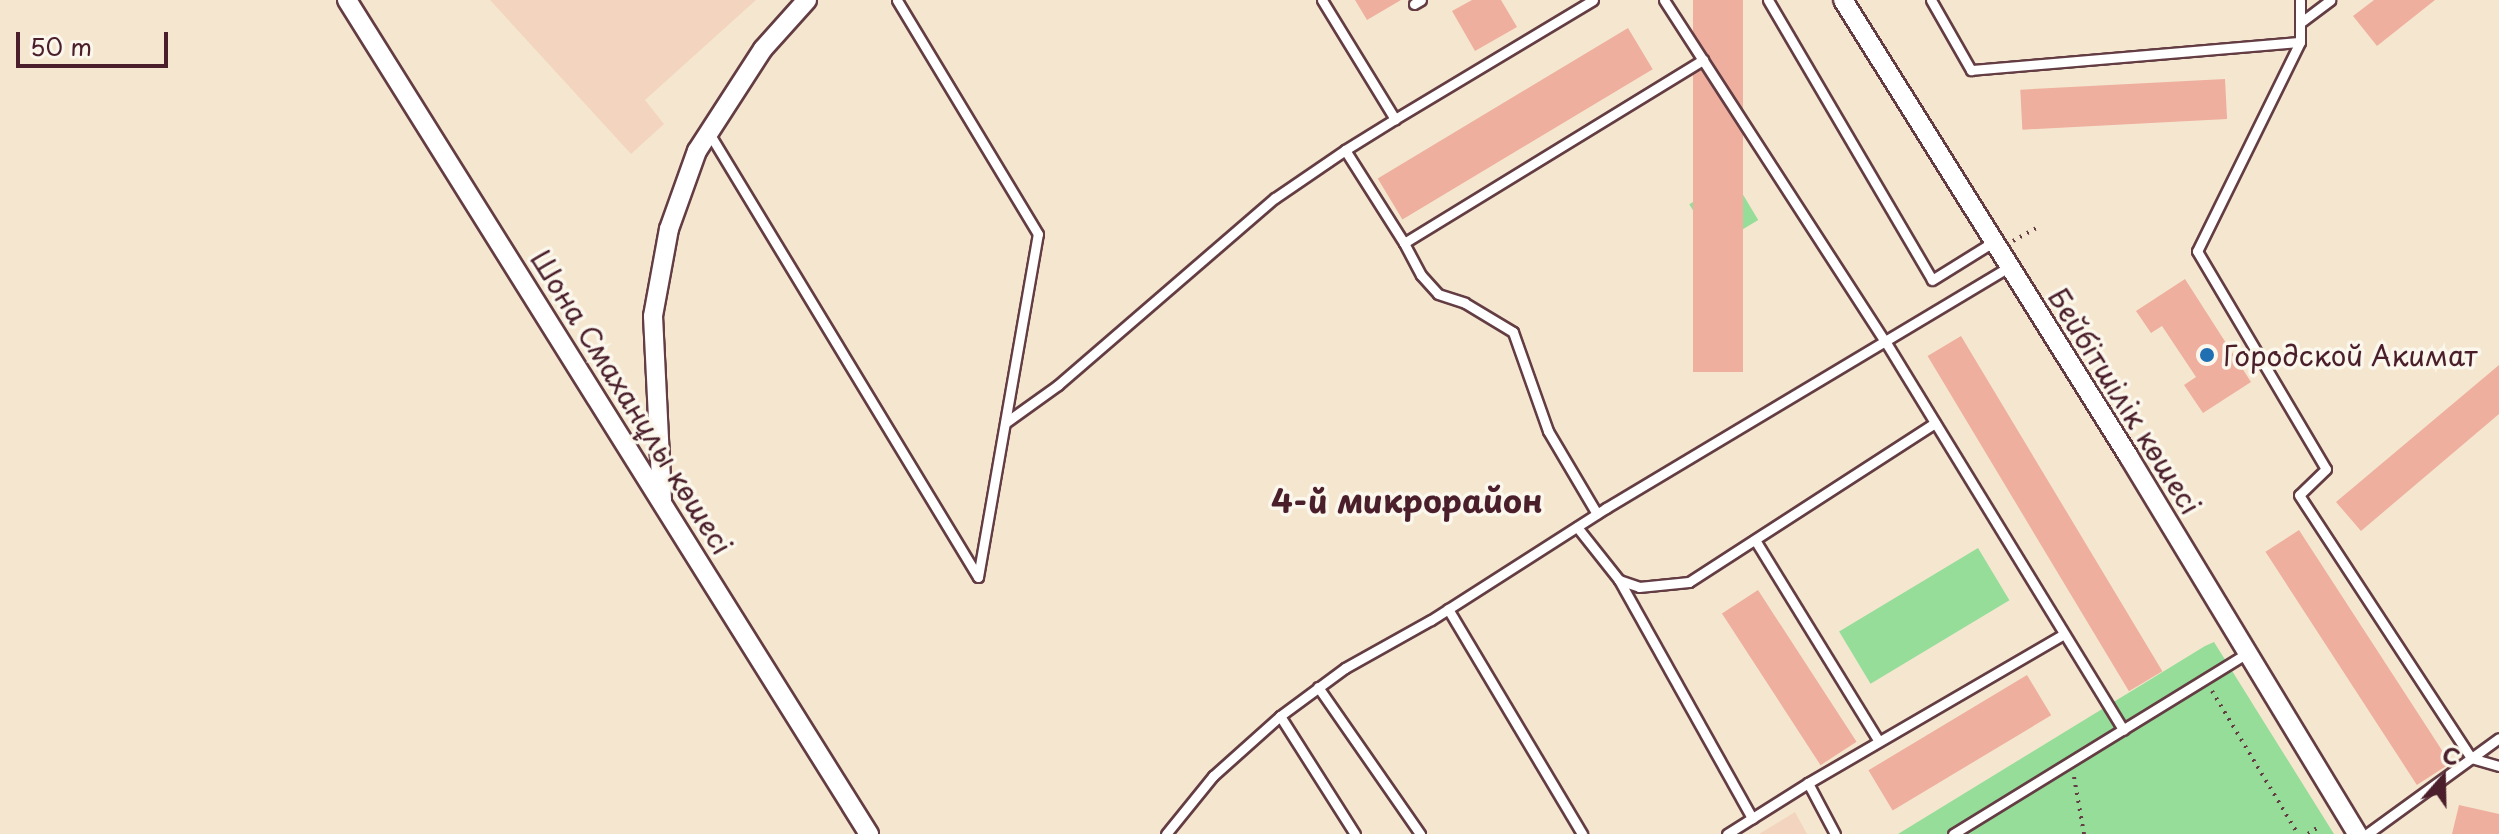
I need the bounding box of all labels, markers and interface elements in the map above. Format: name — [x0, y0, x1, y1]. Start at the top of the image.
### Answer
scale bar — [20, 16, 172, 66]
text: 50 m — [30, 28, 92, 64]
street label: Шона Смаханұлы көшесі — [524, 244, 740, 560]
street label: Бейбітшілік көшесі — [2041, 281, 2209, 521]
place label: Городской Акимат — [2223, 338, 2478, 372]
marker: Городской Акимат — [2198, 346, 2216, 364]
district label: 4-й микрорайон — [1270, 481, 1544, 519]
text: С — [2438, 737, 2465, 773]
north arrow — [2403, 738, 2483, 818]

